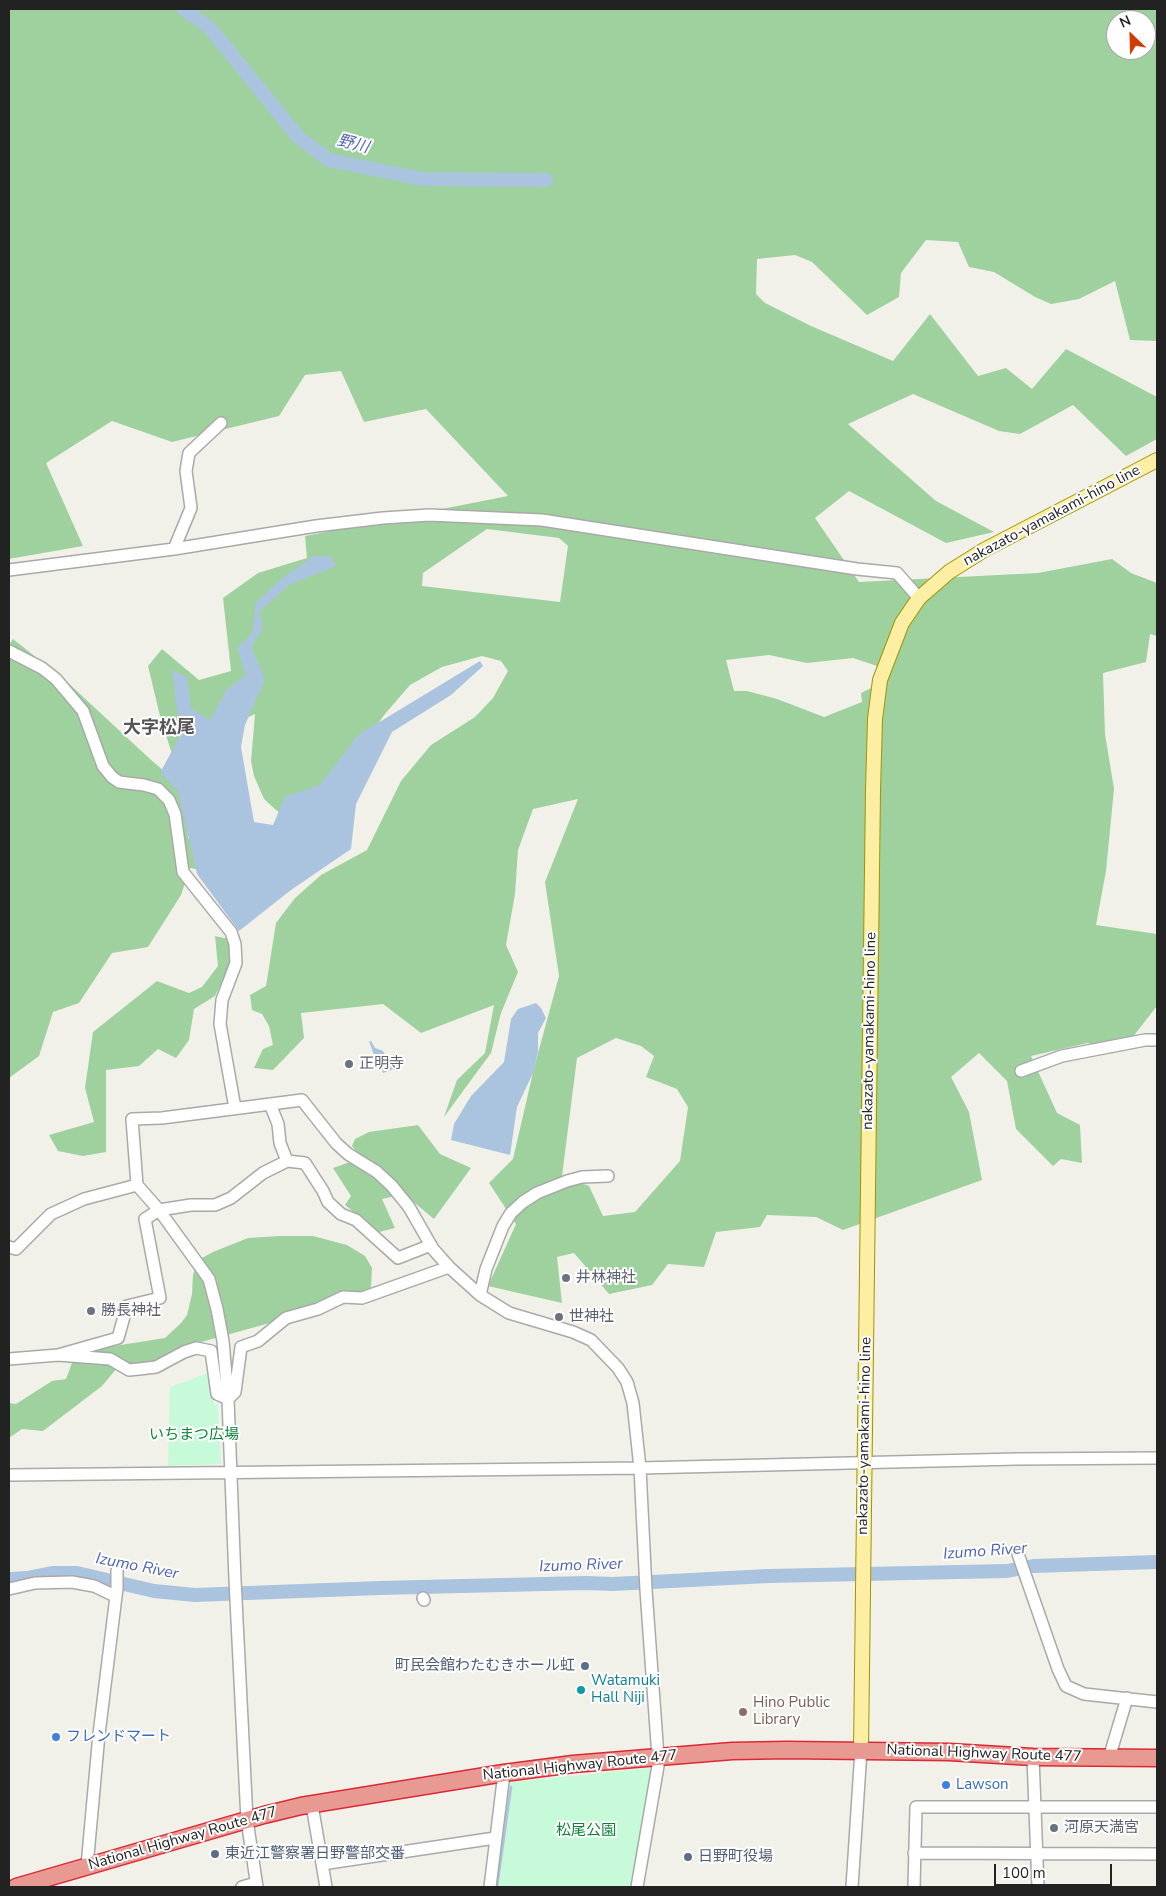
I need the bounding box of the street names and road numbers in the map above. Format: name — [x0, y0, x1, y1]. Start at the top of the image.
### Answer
street label: nakazato-yamakami-hino line — [960, 462, 1144, 570]
street label: nakazato-yamakami-hino line — [859, 932, 881, 1130]
street label: nakazato-yamakami-hino line — [854, 1337, 876, 1535]
street label: National Highway Route 477 — [886, 1742, 1082, 1766]
street label: National Highway Route 477 — [482, 1747, 678, 1785]
street label: National Highway Route 477 — [87, 1803, 279, 1875]

